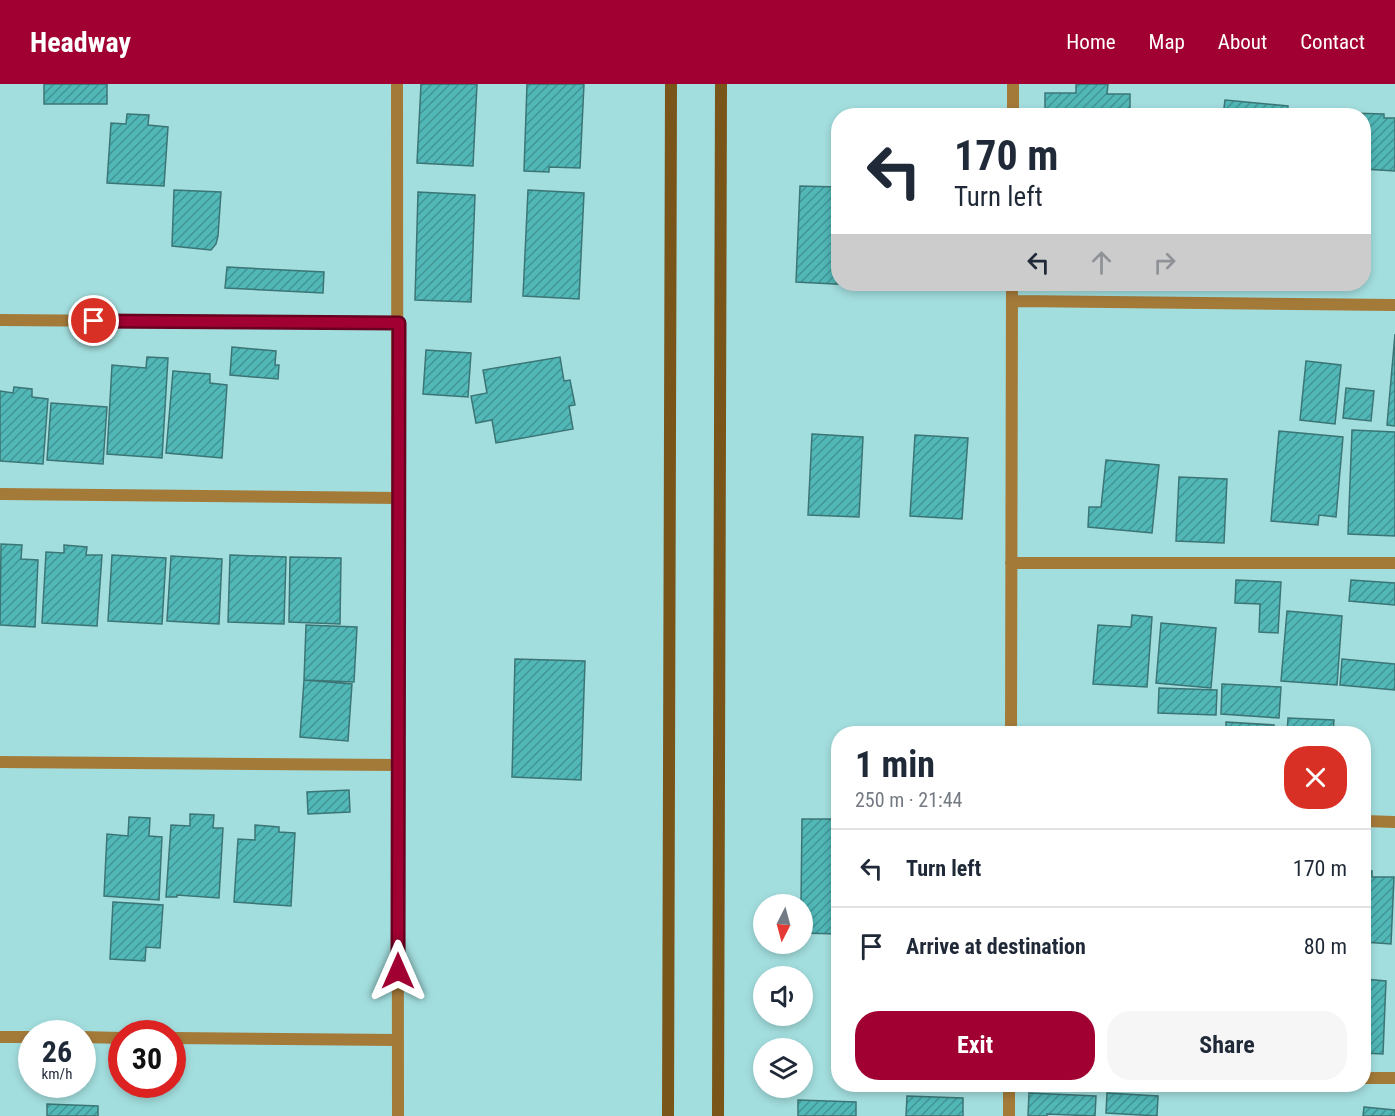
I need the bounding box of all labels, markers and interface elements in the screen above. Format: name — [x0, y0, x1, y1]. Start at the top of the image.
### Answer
text: Headway — [30, 26, 131, 59]
text: Home — [1066, 30, 1116, 54]
text: Map — [1149, 30, 1185, 54]
text: About — [1218, 30, 1267, 54]
text: Contact — [1300, 30, 1365, 54]
text: 170 m — [954, 131, 1059, 180]
icon: left — [855, 132, 933, 210]
text: Turn left — [954, 181, 1043, 213]
icon: left — [1022, 246, 1055, 279]
icon: ahead — [1085, 246, 1118, 279]
icon: right — [1148, 246, 1181, 279]
pin — [68, 295, 119, 346]
icon: arrive — [77, 304, 110, 337]
text: 1 min — [855, 744, 935, 786]
button: close — [1284, 746, 1347, 809]
text: 250 m · 21:44 — [855, 788, 962, 812]
icon: left — [855, 852, 888, 885]
text: Turn left — [906, 856, 981, 881]
text: 170 m — [1293, 856, 1347, 881]
north arrow — [753, 894, 813, 954]
map controls — [753, 894, 813, 1098]
icon: arrive — [855, 930, 888, 963]
text: Arrive at destination — [906, 934, 1086, 959]
text: 80 m — [1304, 934, 1347, 959]
position arrow — [366, 939, 430, 1003]
button: sound — [753, 966, 813, 1026]
button: Exit — [855, 1011, 1095, 1080]
button: Share — [1107, 1011, 1347, 1080]
speed limit sign: 30 — [108, 1020, 186, 1098]
text: 26 — [42, 1034, 72, 1069]
button: layers — [753, 1038, 813, 1098]
text: km/h — [42, 1065, 72, 1083]

